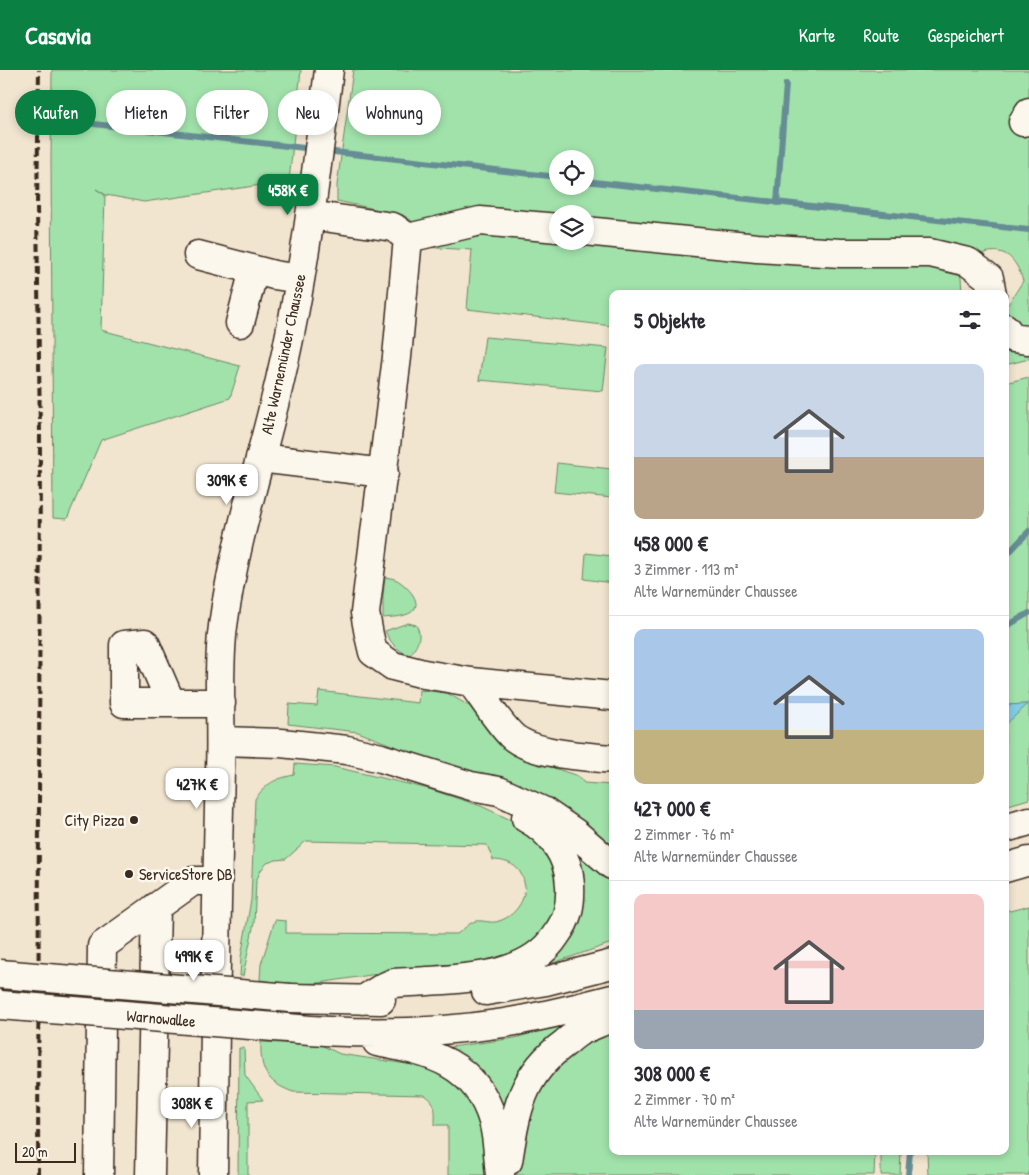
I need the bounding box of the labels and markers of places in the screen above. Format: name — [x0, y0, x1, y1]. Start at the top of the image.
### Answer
pin: 458K € — [247, 174, 329, 216]
pin: 309K € — [186, 464, 268, 506]
pin: 427K € — [156, 768, 238, 810]
place label: City Pizza — [64, 809, 124, 831]
marker: City Pizza — [128, 814, 140, 826]
place label: ServiceStore DB — [139, 863, 233, 885]
marker: ServiceStore DB — [123, 868, 135, 880]
pin: 499K € — [153, 940, 235, 982]
pin: 308K € — [151, 1086, 233, 1129]

